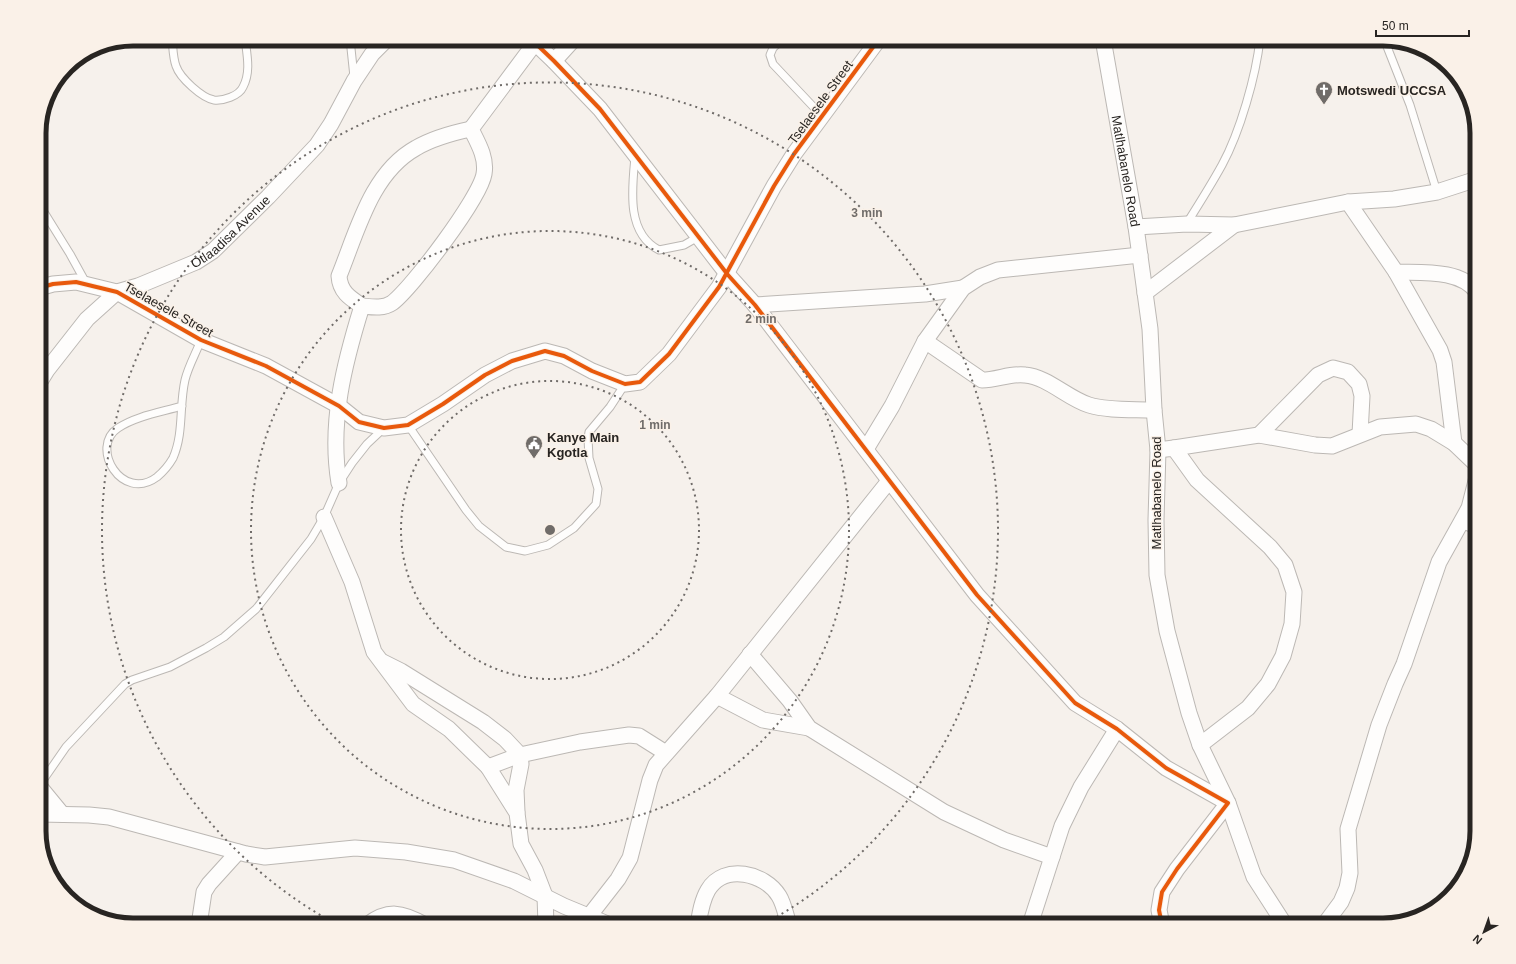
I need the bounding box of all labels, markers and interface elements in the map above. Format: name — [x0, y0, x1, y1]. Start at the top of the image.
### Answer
scale bar — [1376, 12, 1469, 38]
text: 50 m — [1382, 19, 1409, 33]
street label: Tselaesele Street — [785, 57, 856, 147]
church icon: Motswedi UCCSA — [1314, 80, 1334, 105]
place label: Motswedi UCCSA — [1337, 83, 1447, 98]
street label: Matlhabanelo Road — [1109, 114, 1143, 228]
street label: Otlaadisa Avenue — [188, 192, 273, 271]
text: 3 min — [851, 206, 883, 220]
street label: Tselaesele Street — [122, 279, 216, 340]
text: 2 min — [745, 312, 777, 326]
text: 1 min — [639, 418, 671, 432]
place label: Kanye Main Kgotla — [547, 430, 619, 460]
public building icon: Kanye Main Kgotla — [524, 434, 544, 459]
street label: Matlhabanelo Road — [1149, 437, 1164, 549]
centre of rings — [543, 523, 557, 537]
north arrow — [1464, 912, 1504, 952]
text: N — [1470, 932, 1484, 947]

